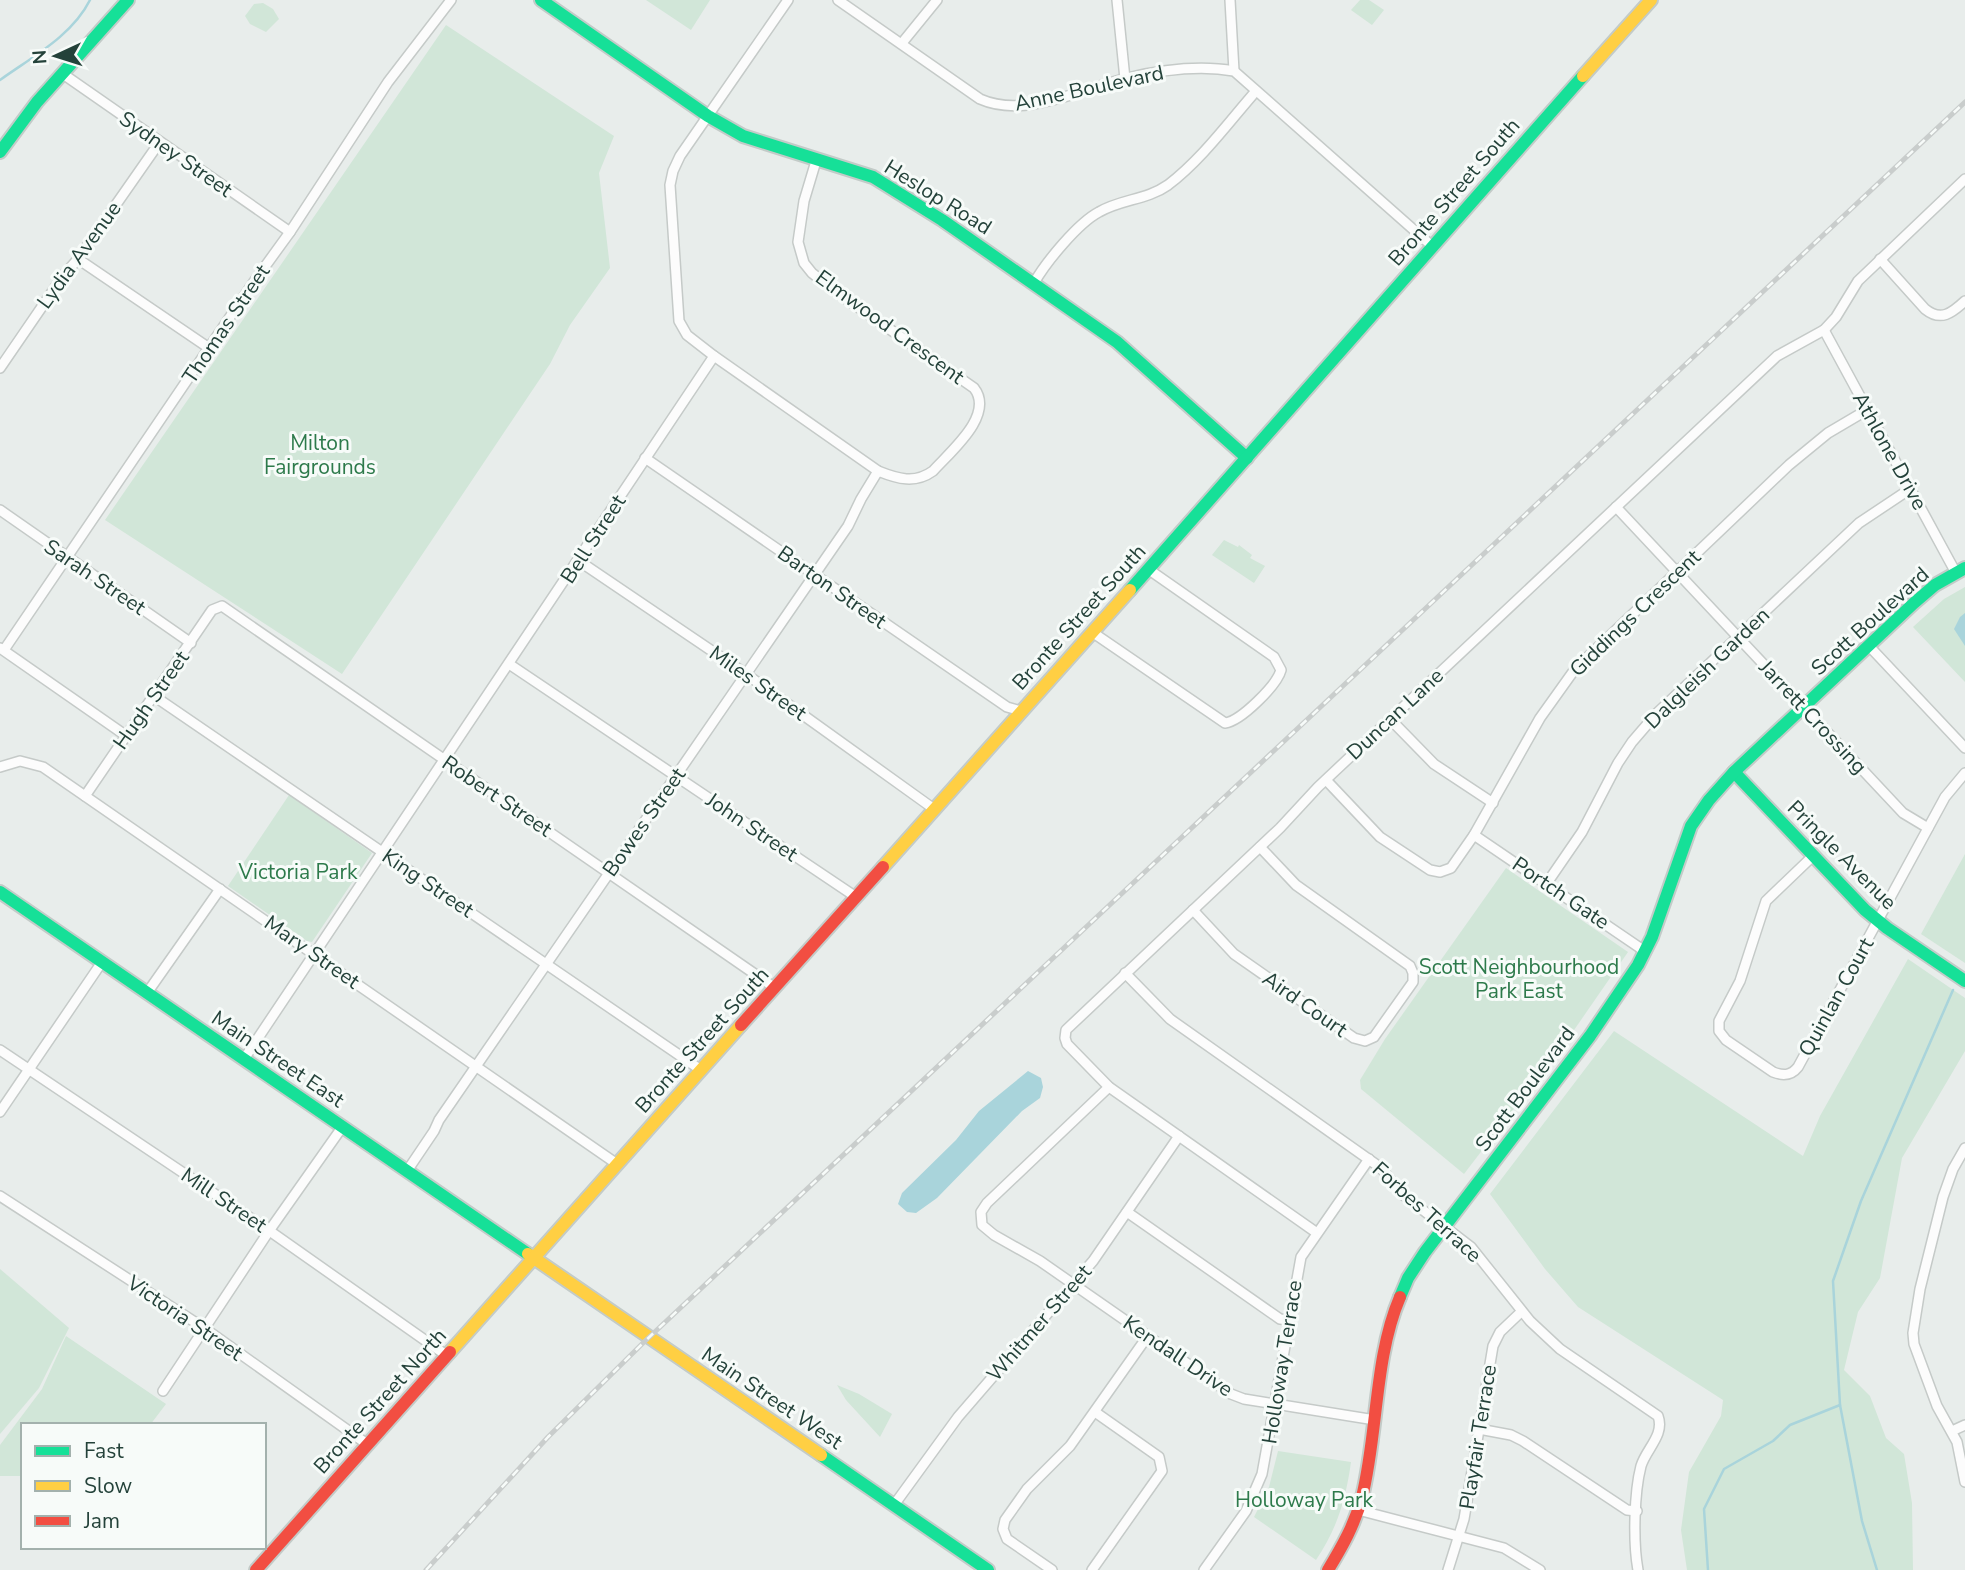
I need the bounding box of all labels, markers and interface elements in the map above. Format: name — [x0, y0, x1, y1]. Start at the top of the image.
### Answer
north arrow — [21, 21, 91, 91]
text: N — [27, 49, 54, 65]
street label: Anne Boulevard — [1012, 59, 1166, 117]
street label: Sydney Street — [114, 105, 239, 204]
street label: Bronte Street South — [1382, 112, 1526, 272]
street label: Heslop Road — [879, 153, 997, 241]
street label: Lydia Avenue — [31, 196, 127, 314]
street label: Thomas Street — [176, 258, 277, 389]
street label: Elmwood Crescent — [810, 263, 971, 391]
street label: Athlone Drive — [1846, 387, 1934, 515]
park label: Milton Fairgrounds — [264, 429, 376, 481]
street label: Bell Street — [554, 489, 632, 589]
street label: Sarah Street — [39, 533, 152, 622]
street label: Bronte Street South — [1006, 538, 1152, 696]
street label: Barton Street — [772, 539, 893, 635]
street label: Giddings Crescent — [1563, 543, 1707, 683]
street label: Scott Boulevard — [1805, 560, 1935, 682]
street label: Dalgleish Garden — [1638, 601, 1776, 735]
street label: Miles Street — [704, 639, 813, 727]
street label: Hugh Street — [107, 644, 196, 755]
street label: Jarrett Crossing — [1752, 653, 1873, 780]
street label: Duncan Lane — [1340, 662, 1450, 766]
street label: Robert Street — [437, 749, 558, 843]
street label: Bowes Street — [596, 761, 692, 882]
street label: John Street — [700, 785, 804, 868]
street label: Pringle Avenue — [1781, 794, 1903, 916]
street label: King Street — [377, 842, 480, 924]
street label: Portch Gate — [1507, 850, 1615, 936]
park label: Victoria Park — [238, 858, 358, 886]
street label: Mary Street — [259, 909, 366, 996]
street label: Quinlan Court — [1792, 932, 1880, 1061]
park label: Scott Neighbourhood Park East — [1419, 953, 1619, 1005]
street label: Bronte Street South — [629, 961, 775, 1119]
street label: Aird Court — [1257, 965, 1353, 1044]
street label: Main Street East — [206, 1004, 350, 1114]
street label: Scott Boulevard — [1469, 1021, 1581, 1157]
street label: Forbes Terrace — [1366, 1155, 1488, 1269]
street label: Mill Street — [176, 1161, 273, 1239]
street label: Whitmer Street — [980, 1258, 1098, 1388]
street label: Victoria Street — [121, 1268, 249, 1367]
street label: Holloway Terrace — [1255, 1278, 1309, 1446]
street label: Kendall Drive — [1118, 1309, 1238, 1403]
street label: Bronte Street North — [307, 1322, 453, 1480]
street label: Main Street West — [696, 1340, 849, 1456]
street label: Playfair Terrace — [1453, 1363, 1503, 1511]
legend — [21, 1423, 266, 1549]
text: Fast — [84, 1437, 124, 1465]
text: Slow — [84, 1472, 133, 1500]
park label: Holloway Park — [1235, 1486, 1374, 1514]
text: Jam — [83, 1507, 120, 1535]

